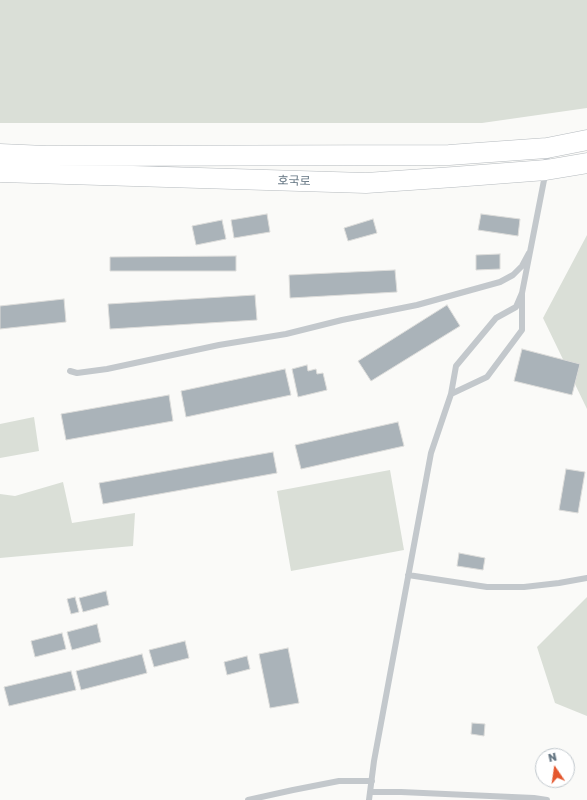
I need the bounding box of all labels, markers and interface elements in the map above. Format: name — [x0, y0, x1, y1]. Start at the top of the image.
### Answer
street label: 호국로 — [277, 174, 311, 188]
north arrow — [535, 748, 575, 788]
text: N — [547, 750, 558, 764]

